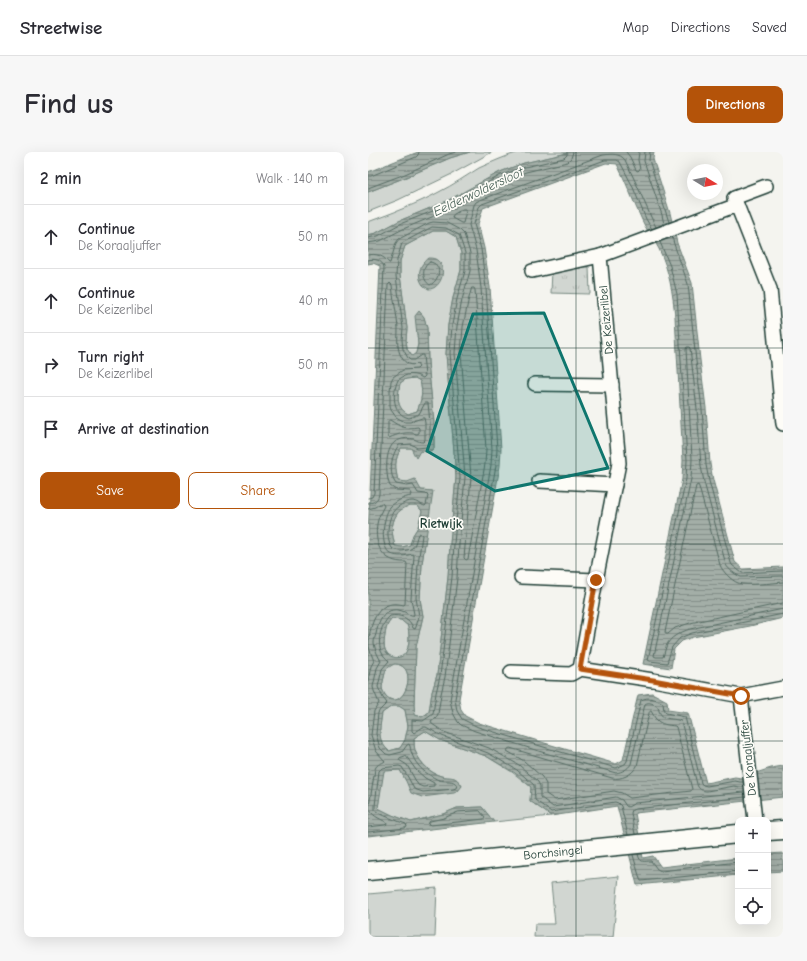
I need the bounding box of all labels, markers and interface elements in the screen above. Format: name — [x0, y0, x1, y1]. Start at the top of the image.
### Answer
text: Streetwise — [20, 17, 102, 39]
text: Map — [622, 19, 649, 36]
text: Directions — [671, 19, 730, 36]
text: Saved — [752, 19, 787, 36]
button: Directions — [687, 86, 783, 123]
text: Find us — [24, 88, 113, 120]
water label: Eelderwoldersloot — [431, 164, 527, 219]
north arrow — [687, 164, 723, 200]
text: 2 min — [40, 169, 81, 188]
text: Walk · 140 m — [256, 171, 328, 186]
text: Continue — [78, 220, 135, 238]
icon: ahead — [40, 226, 62, 248]
text: 50 m — [298, 229, 328, 244]
text: De Koraaljuffer — [78, 238, 161, 253]
text: Continue — [78, 284, 135, 302]
street label: De Keizerlibel — [596, 285, 616, 355]
icon: ahead — [40, 290, 62, 312]
text: 40 m — [299, 293, 328, 308]
text: De Keizerlibel — [78, 302, 153, 317]
text: Turn right — [78, 348, 144, 366]
icon: right — [40, 354, 62, 376]
text: 50 m — [298, 357, 328, 372]
text: De Keizerlibel — [78, 366, 153, 381]
icon: arrive — [40, 418, 62, 440]
text: Arrive at destination — [78, 420, 209, 438]
button: Save — [40, 472, 180, 509]
button: Share — [188, 472, 328, 509]
district label: Rietwijk — [420, 516, 463, 531]
route end — [587, 571, 605, 589]
route start — [732, 687, 750, 705]
street label: De Koraaljuffer — [737, 719, 759, 797]
map controls — [735, 817, 771, 925]
button: + — [735, 817, 771, 853]
street label: Borchsingel — [523, 843, 584, 862]
button: − — [735, 853, 771, 889]
button: locate — [735, 889, 771, 925]

